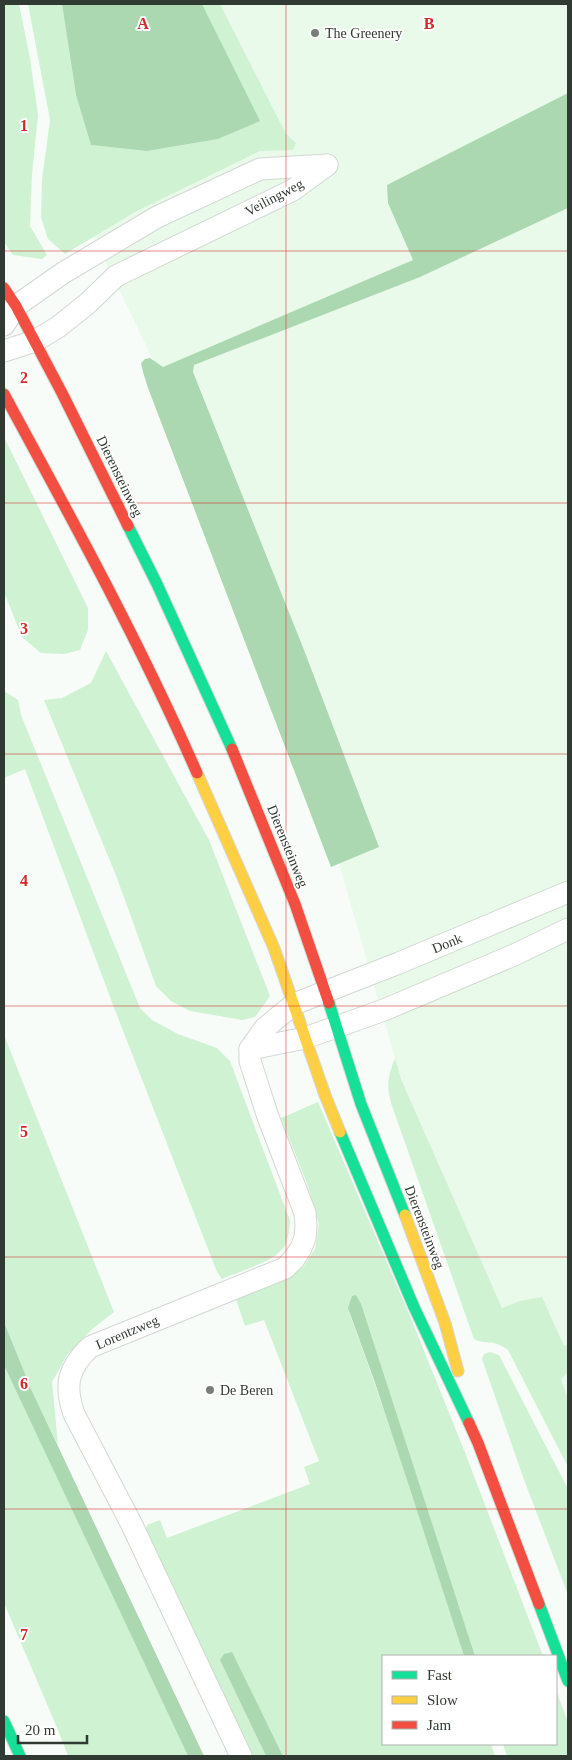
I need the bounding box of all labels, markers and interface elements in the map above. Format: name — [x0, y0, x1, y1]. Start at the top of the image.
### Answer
text: A — [137, 15, 149, 32]
text: B — [424, 15, 435, 32]
place label: The Greenery — [325, 26, 402, 41]
marker: The Greenery — [309, 27, 321, 39]
text: 1 — [20, 117, 28, 134]
street label: Veilingweg — [243, 176, 306, 219]
text: 2 — [20, 369, 28, 386]
street label: Dierensteinweg — [94, 433, 146, 519]
text: 3 — [20, 620, 28, 637]
street label: Dierensteinweg — [264, 803, 311, 890]
text: 4 — [20, 872, 28, 889]
street label: Donk — [430, 931, 464, 956]
text: 5 — [20, 1123, 28, 1140]
street label: Dierensteinweg — [402, 1183, 447, 1271]
street label: Lorentzweg — [93, 1312, 161, 1352]
text: 6 — [20, 1375, 28, 1392]
place label: De Beren — [220, 1383, 273, 1398]
marker: De Beren — [204, 1384, 216, 1396]
text: 7 — [20, 1626, 28, 1643]
legend — [382, 1655, 557, 1745]
text: Fast — [427, 1667, 453, 1683]
text: Slow — [427, 1692, 458, 1708]
scale bar — [18, 1712, 86, 1744]
text: Jam — [427, 1717, 451, 1733]
text: 20 m — [25, 1722, 56, 1738]

